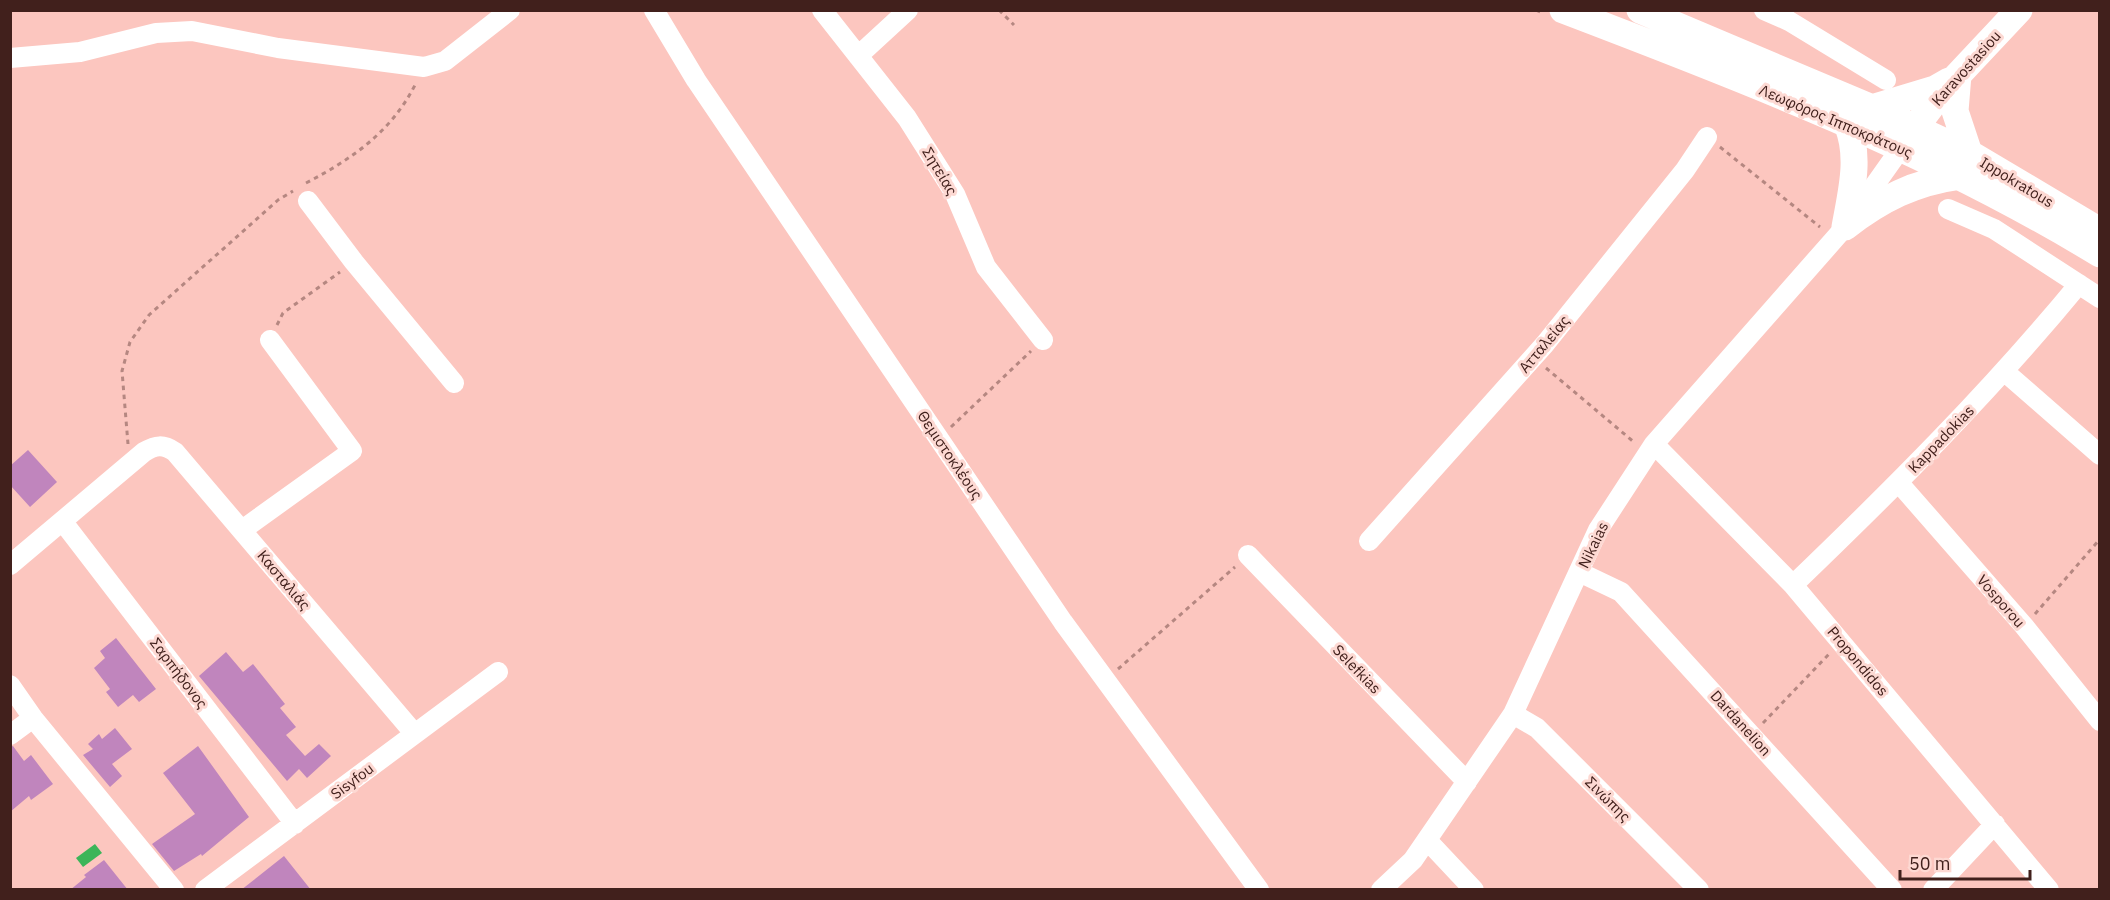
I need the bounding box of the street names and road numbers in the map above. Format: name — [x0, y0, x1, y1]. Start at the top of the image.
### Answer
street label: Karavostasiou — [1927, 26, 2005, 110]
street label: Λεωφόρος Ιπποκράτους — [1756, 80, 1916, 162]
street label: Σητείας — [918, 144, 962, 198]
street label: Ippokratous — [1977, 153, 2057, 211]
street label: Ατταλείας — [1514, 311, 1574, 377]
street label: Kappadokias — [1904, 401, 1978, 477]
street label: Θεμιστοκλέους — [913, 407, 987, 503]
street label: Nikaias — [1574, 519, 1612, 571]
street label: Κασταλιάς — [253, 546, 315, 614]
street label: Vosporou — [1973, 571, 2029, 631]
street label: Propondidos — [1823, 622, 1893, 700]
street label: Σαρπήδονος — [146, 634, 212, 712]
street label: Selefkias — [1329, 640, 1385, 698]
street label: Dardanelion — [1707, 686, 1775, 760]
street label: Sisyfou — [327, 759, 377, 803]
street label: Σινώπης — [1581, 772, 1635, 826]

